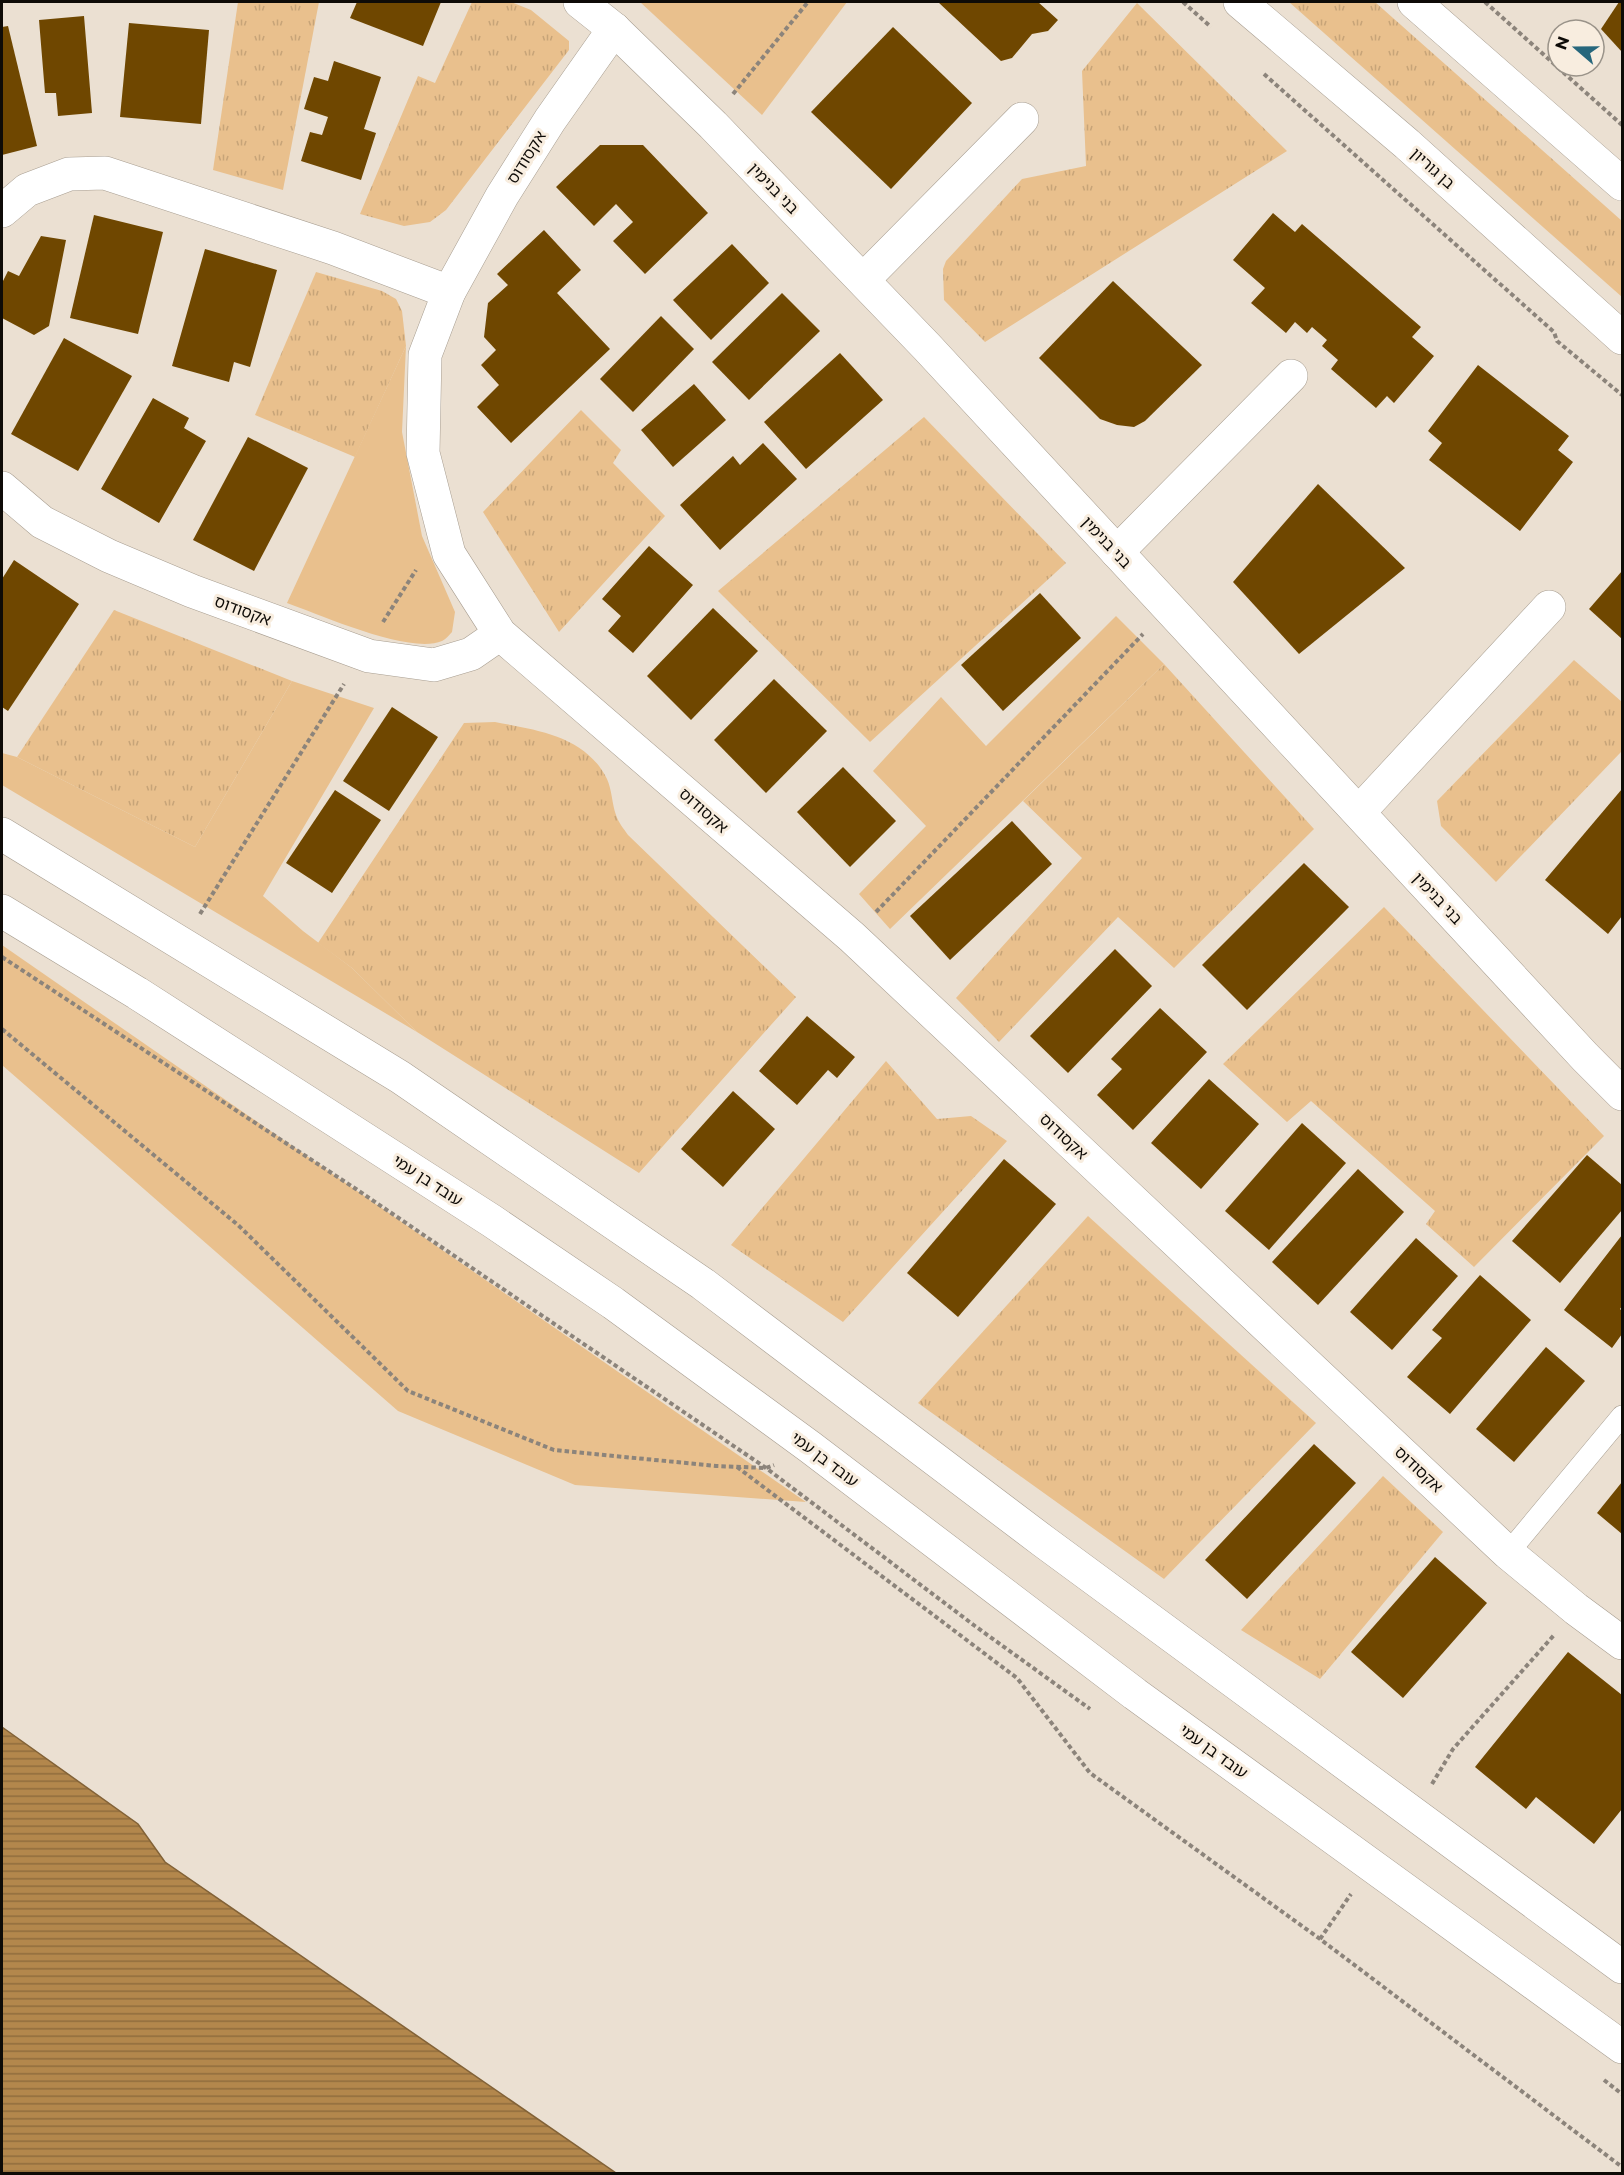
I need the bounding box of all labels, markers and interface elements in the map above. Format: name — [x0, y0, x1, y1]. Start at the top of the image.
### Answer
north arrow — [1546, 18, 1606, 78]
text: N — [1551, 34, 1574, 52]
street label: אקסודוס — [503, 127, 550, 187]
street label: בן גוריון — [1407, 144, 1458, 193]
street label: בני בנימין — [745, 159, 803, 218]
street label: בני בנימין — [1078, 512, 1135, 572]
street label: אקסודוס — [212, 591, 274, 629]
street label: אקסודוס — [675, 784, 732, 837]
street label: בני בנימין — [1409, 868, 1466, 928]
street label: אקסודוס — [1036, 1109, 1092, 1163]
street label: עובד בן עמי — [389, 1151, 466, 1210]
street label: עובד בן עמי — [787, 1428, 862, 1491]
street label: אקסודוס — [1391, 1442, 1447, 1496]
street label: עובד בן עמי — [1176, 1720, 1251, 1782]

